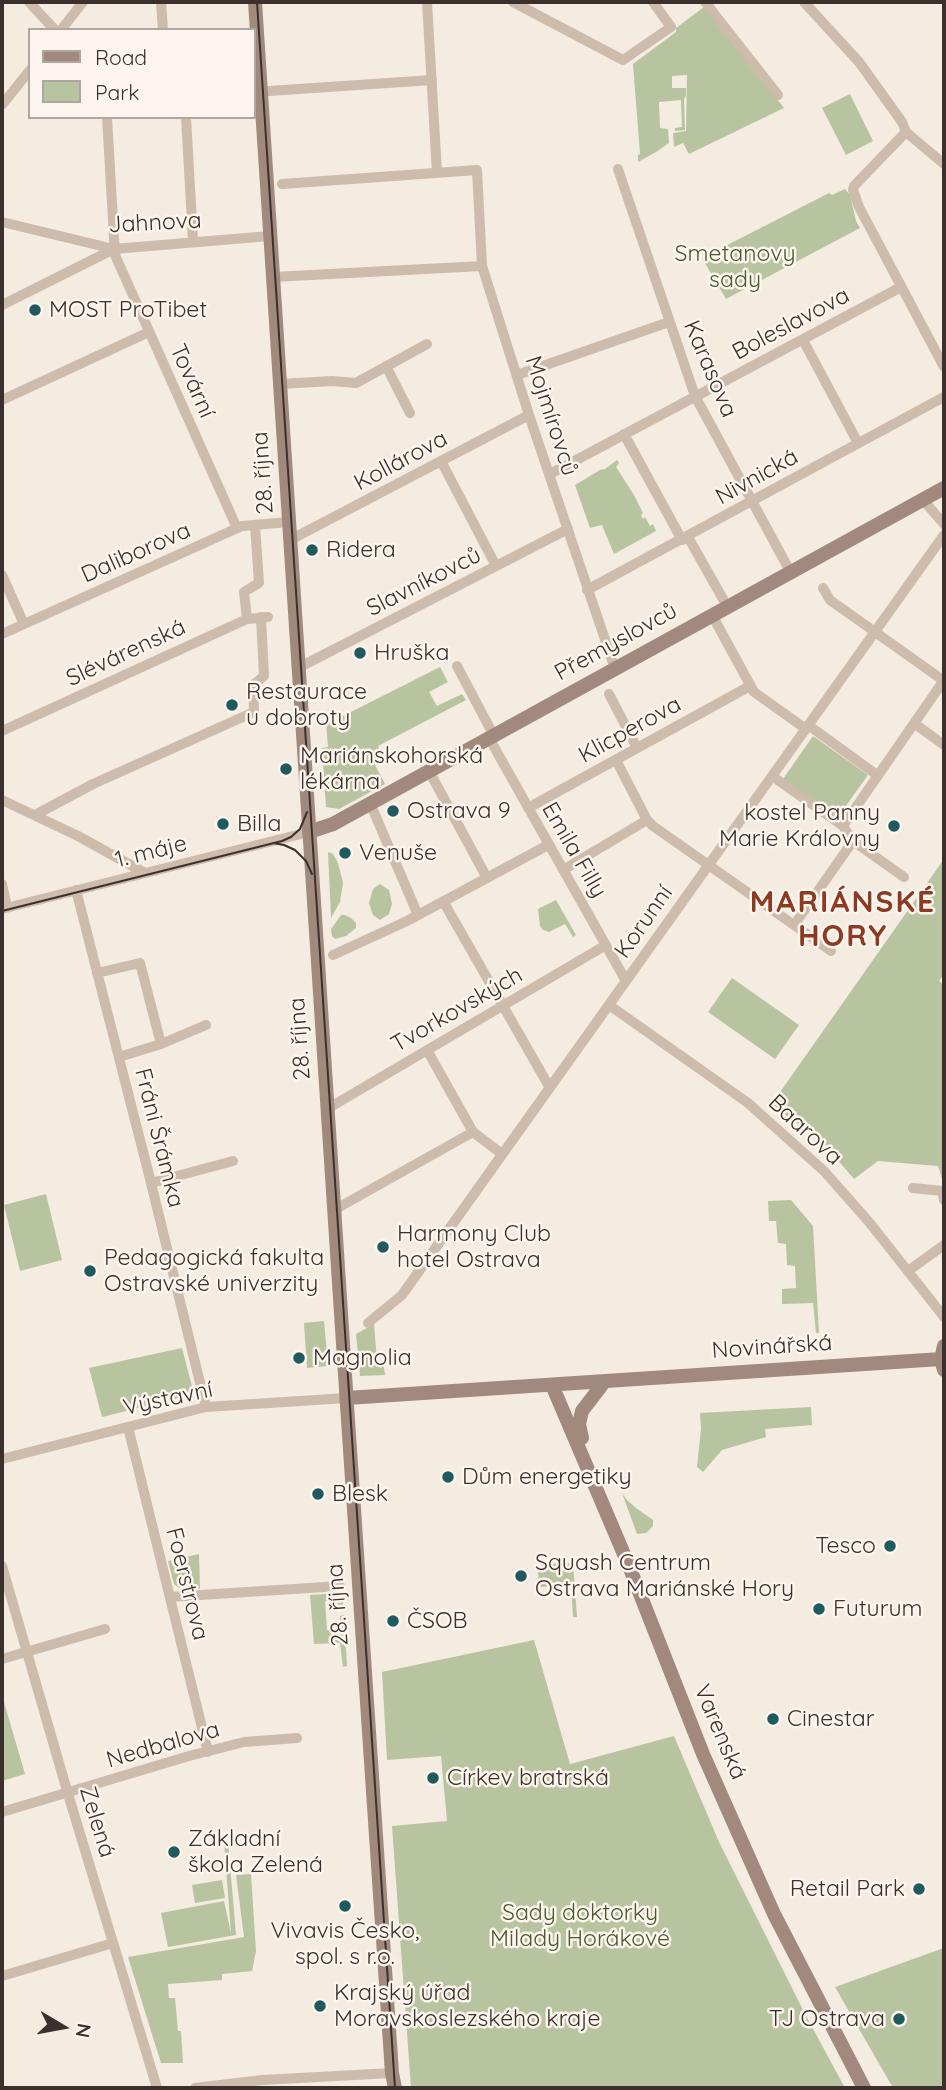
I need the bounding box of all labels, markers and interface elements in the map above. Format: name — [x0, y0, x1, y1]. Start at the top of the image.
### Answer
legend — [28, 28, 256, 119]
text: Road — [95, 44, 147, 70]
text: Park — [95, 79, 139, 105]
street label: Jahnova — [108, 207, 202, 239]
park label: Smetanovy sady — [675, 240, 795, 294]
street label: Boleslavova — [728, 282, 854, 366]
place label: MOST ProTibet — [49, 296, 207, 324]
marker: MOST ProTibet — [27, 302, 43, 318]
street label: Karasova — [677, 316, 743, 422]
street label: Tovární — [164, 340, 220, 422]
street label: Mojmírovců — [519, 353, 583, 479]
street label: Kollárova — [350, 425, 452, 497]
street label: 28. října — [246, 431, 280, 515]
street label: Nivnická — [711, 443, 803, 511]
street label: Daliborova — [77, 517, 195, 589]
place label: Ridera — [326, 536, 396, 564]
street label: Slavníkovců — [362, 541, 486, 623]
marker: Ridera — [304, 542, 320, 558]
street label: Přemyslovců — [550, 597, 682, 687]
street label: Slévárenská — [62, 613, 190, 693]
place label: Hruška — [374, 639, 449, 667]
marker: Hruška — [352, 645, 368, 661]
place label: Restaurace u dobroty — [246, 678, 367, 732]
street label: Klicperova — [574, 691, 686, 769]
marker: Restaurace u dobroty — [224, 697, 240, 713]
place label: Mariánskohorská lékárna — [300, 742, 483, 796]
marker: Mariánskohorská lékárna — [278, 761, 294, 777]
place label: Ostrava 9 — [407, 797, 511, 825]
street label: Emila Filly — [536, 797, 612, 903]
place label: kostel Panny Marie Královny — [719, 799, 880, 853]
marker: Ostrava 9 — [385, 803, 401, 819]
place label: Billa — [237, 810, 281, 838]
marker: Billa — [215, 816, 231, 832]
marker: kostel Panny Marie Královny — [886, 818, 902, 834]
street label: 1. máje — [112, 830, 190, 874]
place label: Venuše — [359, 839, 437, 867]
marker: Venuše — [337, 845, 353, 861]
street label: Korunní — [609, 880, 679, 964]
district label: MARIÁNSKÉ HORY — [751, 885, 935, 956]
street label: Tvorkovských — [386, 961, 528, 1059]
street label: 28. října — [283, 997, 317, 1081]
street label: Fráni Šrámka — [128, 1066, 190, 1210]
street label: Baarova — [762, 1089, 848, 1171]
place label: Harmony Club hotel Ostrava — [397, 1220, 551, 1274]
marker: Harmony Club hotel Ostrava — [375, 1239, 391, 1255]
place label: Pedagogická fakulta Ostravské univerzity — [104, 1244, 324, 1298]
marker: Pedagogická fakulta Ostravské univerzity — [82, 1263, 98, 1279]
street label: Novinářská — [711, 1329, 833, 1365]
place label: Magnolia — [313, 1344, 412, 1372]
marker: Magnolia — [291, 1350, 307, 1366]
street label: Výstavní — [121, 1376, 215, 1422]
place label: Dům energetiky — [462, 1463, 632, 1491]
marker: Dům energetiky — [440, 1469, 456, 1485]
place label: Blesk — [332, 1480, 388, 1508]
marker: Blesk — [310, 1486, 326, 1502]
street label: Foerstrova — [160, 1525, 214, 1643]
place label: Tesco — [815, 1532, 876, 1560]
marker: Tesco — [882, 1538, 898, 1554]
place label: Squash Centrum Ostrava Mariánské Hory — [535, 1549, 794, 1603]
street label: 28. října — [321, 1563, 355, 1647]
marker: Squash Centrum Ostrava Mariánské Hory — [513, 1568, 529, 1584]
place label: Futurum — [833, 1595, 923, 1623]
marker: Futurum — [811, 1601, 827, 1617]
place label: ČSOB — [407, 1607, 468, 1635]
marker: ČSOB — [385, 1613, 401, 1629]
street label: Varenská — [688, 1680, 752, 1784]
place label: Cinestar — [787, 1705, 875, 1733]
marker: Cinestar — [765, 1711, 781, 1727]
street label: Nedbalova — [103, 1716, 223, 1774]
place label: Církev bratrská — [447, 1764, 609, 1792]
marker: Církev bratrská — [425, 1770, 441, 1786]
street label: Zelená — [73, 1783, 121, 1861]
place label: Základní škola Zelená — [188, 1825, 323, 1879]
marker: Základní škola Zelená — [166, 1844, 182, 1860]
place label: Retail Park — [790, 1875, 905, 1903]
marker: Retail Park — [911, 1881, 927, 1897]
marker: Vivavis Česko, spol. s r.o. — [337, 1898, 353, 1914]
park label: Sady doktorky Milady Horákové — [490, 1899, 670, 1953]
place label: Vivavis Česko, spol. s r.o. — [270, 1917, 420, 1971]
place label: Krajský úřad Moravskoslezského kraje — [334, 1979, 600, 2033]
north arrow — [28, 1992, 98, 2062]
marker: Krajský úřad Moravskoslezského kraje — [312, 1998, 328, 2014]
place label: TJ Ostrava — [769, 2005, 885, 2033]
marker: TJ Ostrava — [891, 2011, 907, 2027]
text: N — [71, 2022, 97, 2040]

